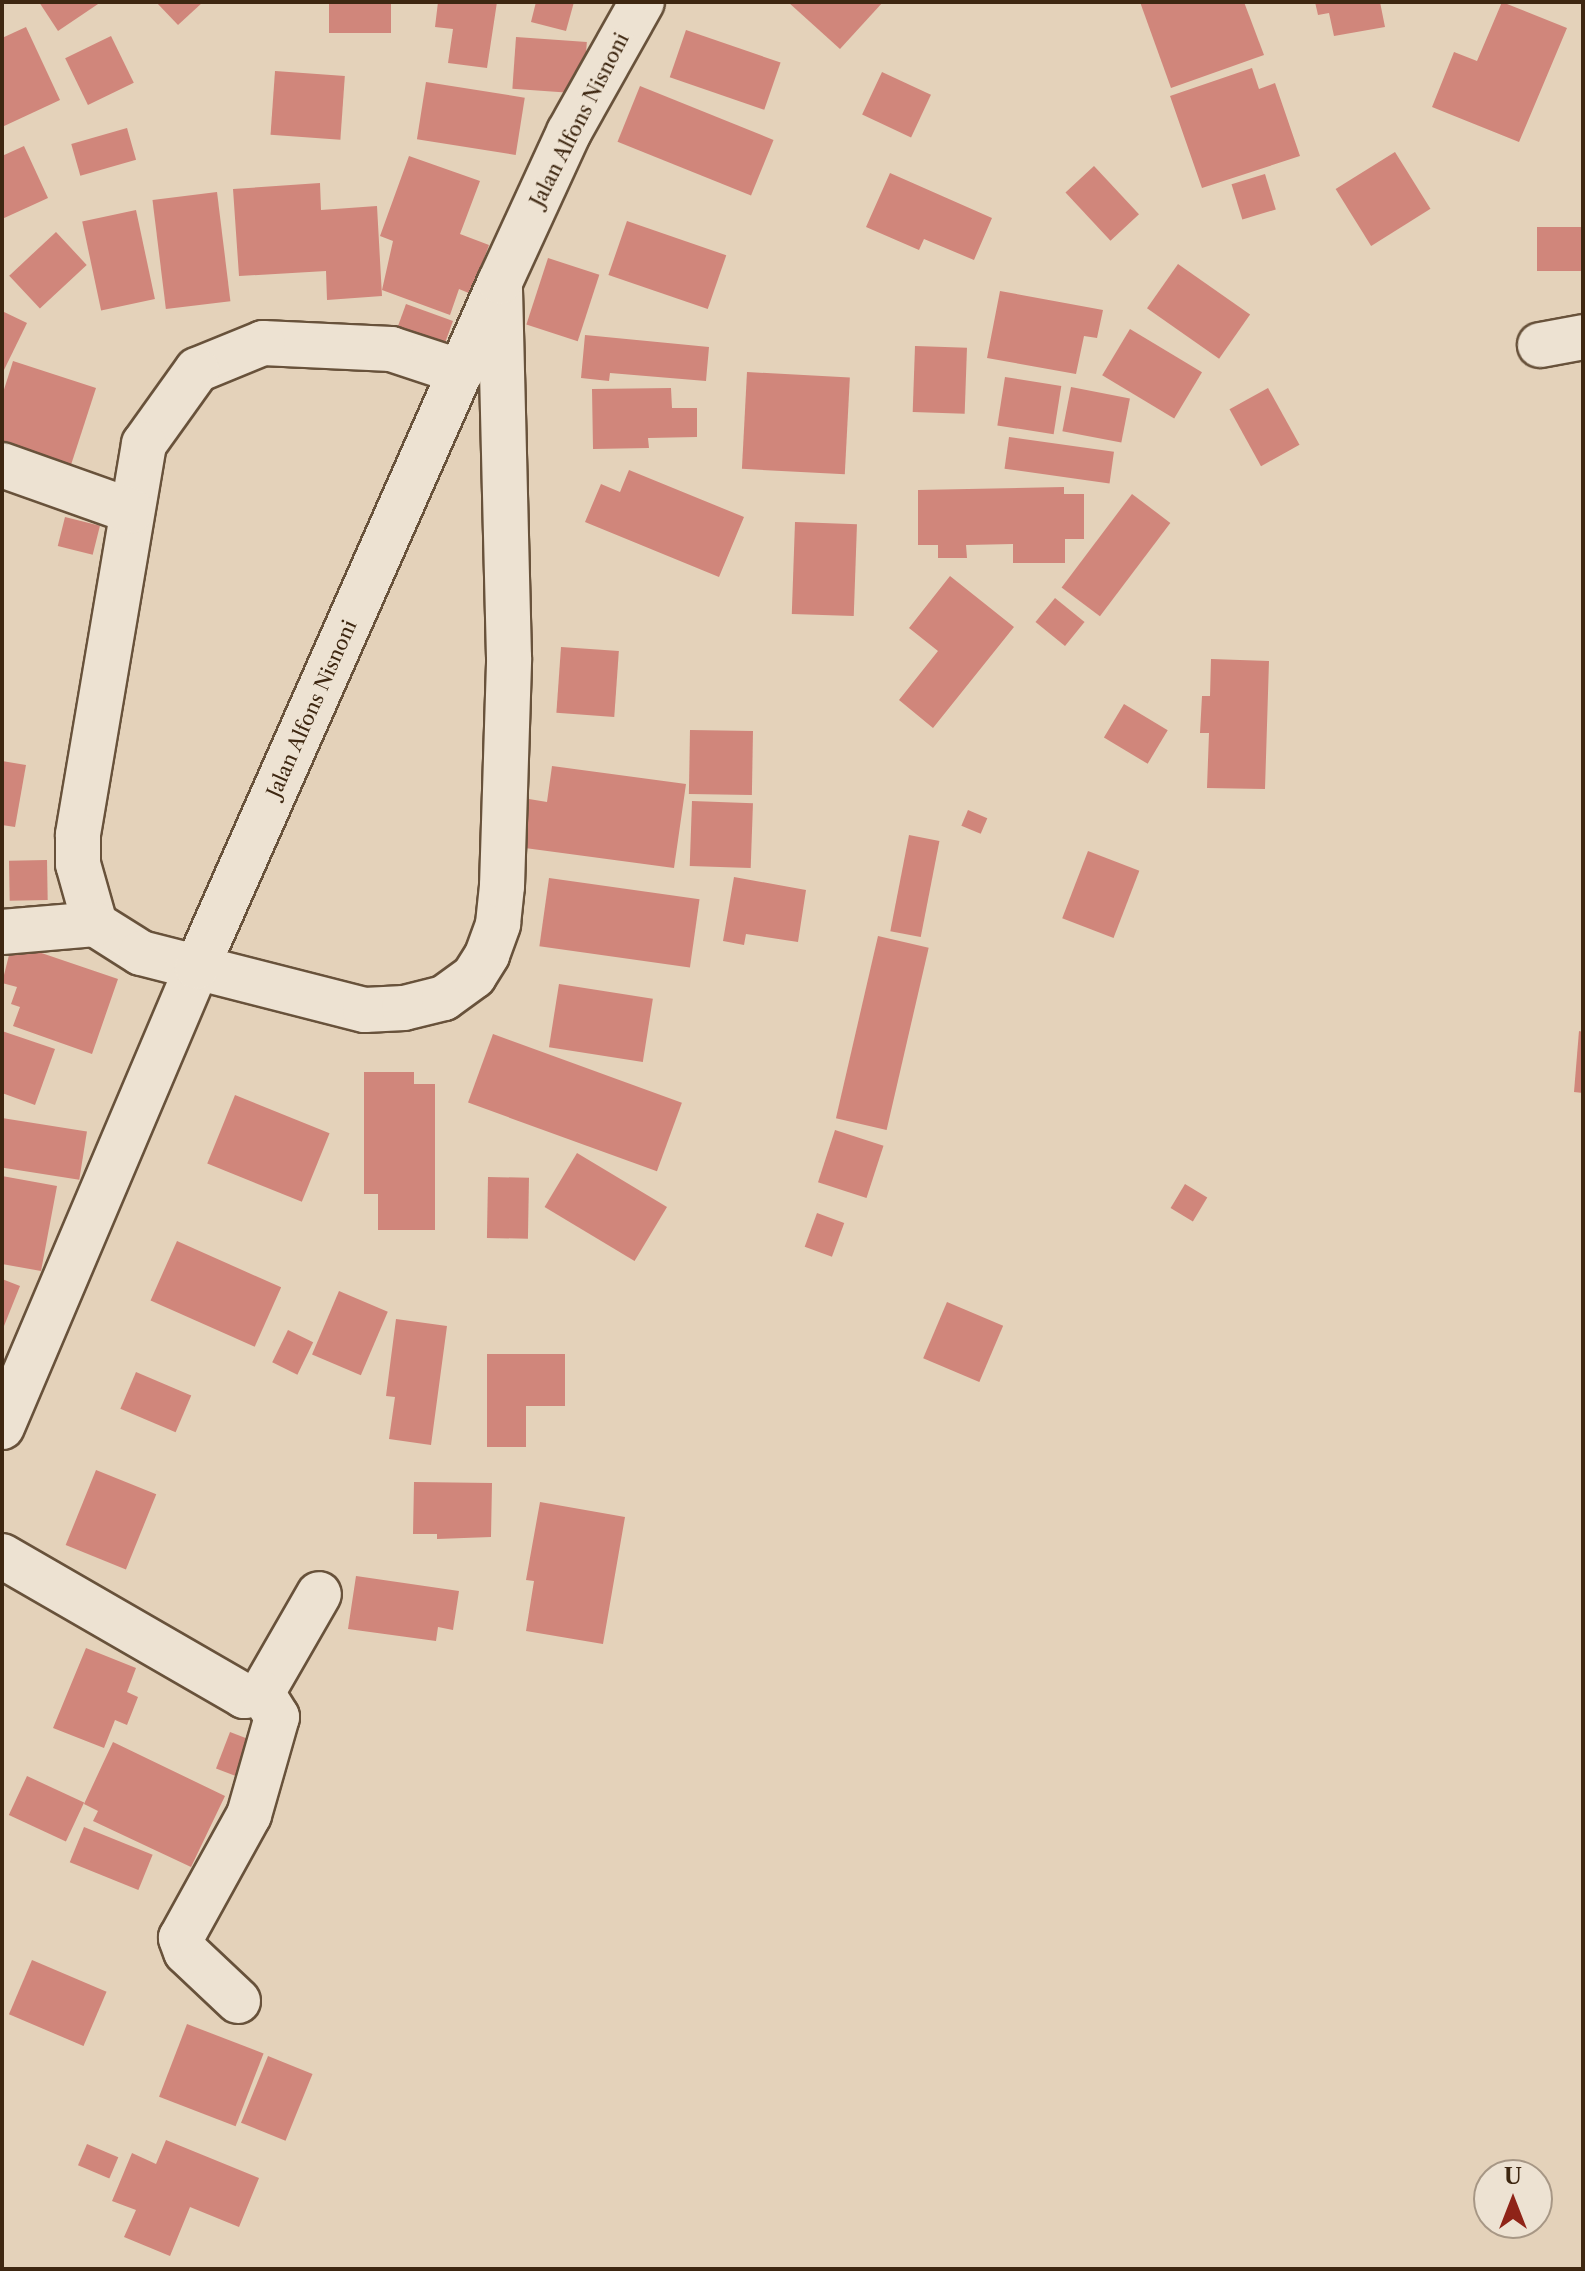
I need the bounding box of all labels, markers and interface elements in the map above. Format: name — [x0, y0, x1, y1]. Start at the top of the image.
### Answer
street label: Jalan Alfons Nisnoni — [526, 29, 634, 211]
street label: Jalan Alfons Nisnoni — [262, 616, 362, 802]
north arrow — [1473, 2159, 1553, 2239]
text: U — [1504, 2163, 1522, 2190]

